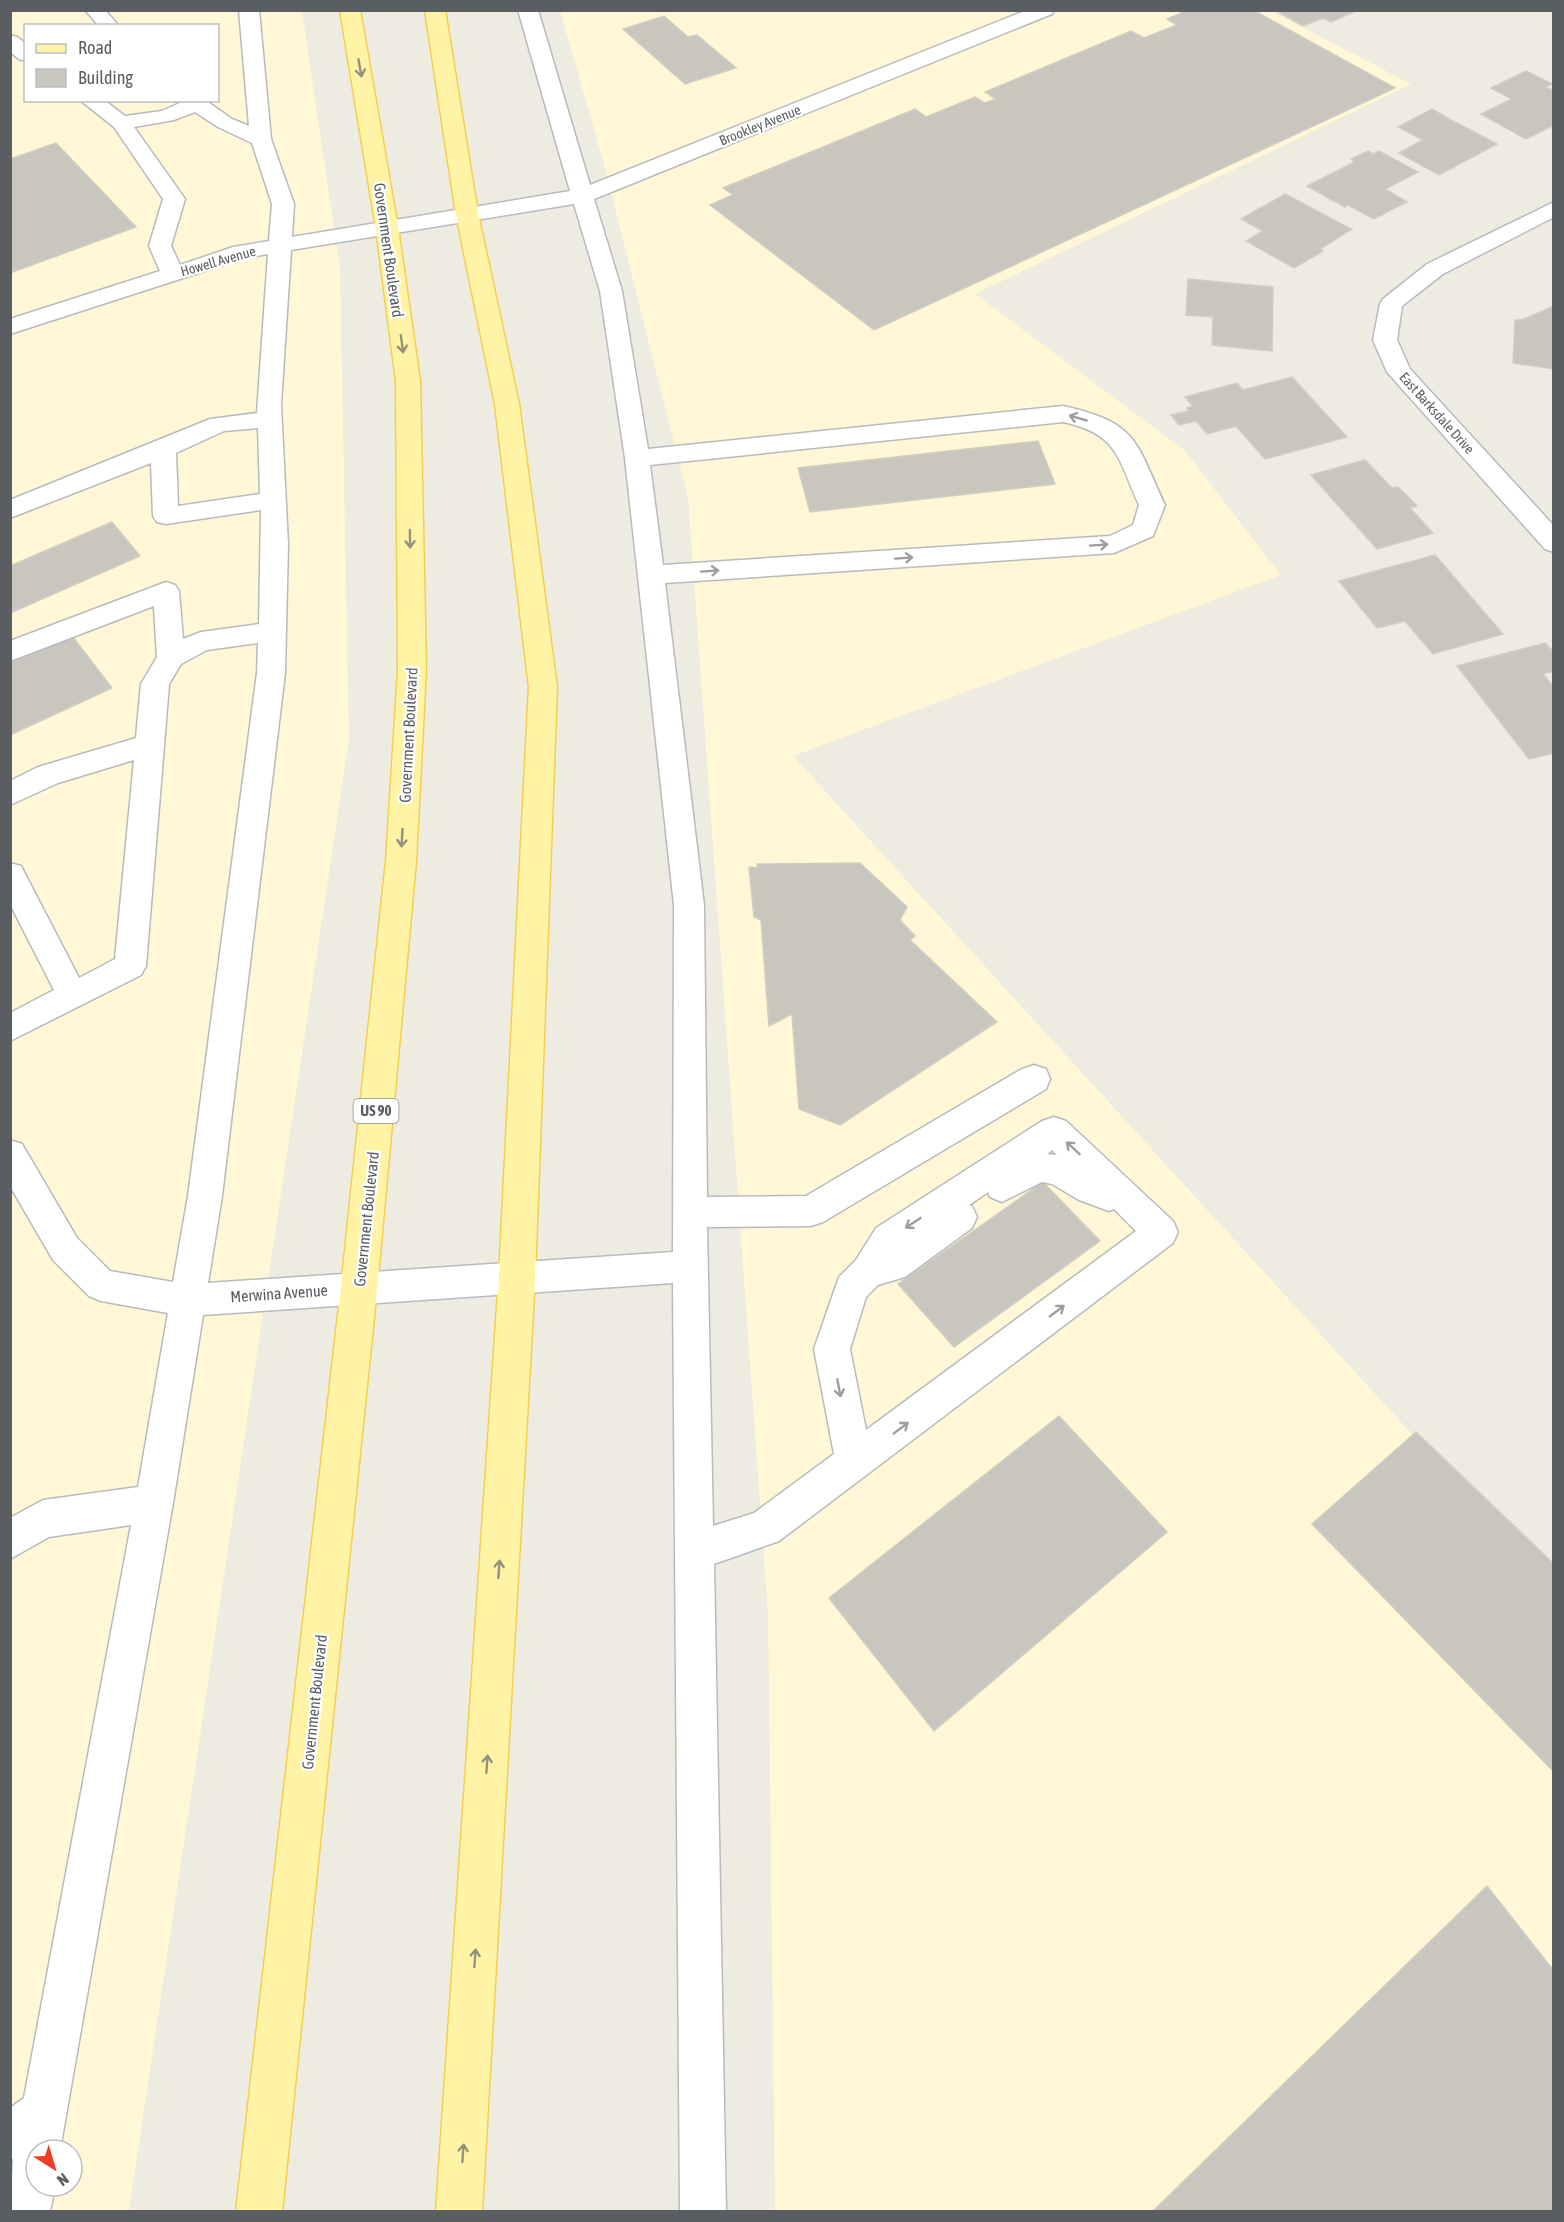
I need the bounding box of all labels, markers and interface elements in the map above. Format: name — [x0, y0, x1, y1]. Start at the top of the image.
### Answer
legend — [24, 24, 219, 102]
text: Road — [78, 37, 112, 58]
one-way arrow — [355, 58, 366, 78]
text: Building — [78, 67, 133, 88]
street label: Brookley Avenue — [717, 101, 803, 149]
street label: Government Boulevard — [371, 182, 407, 318]
street label: Howell Avenue — [179, 243, 257, 279]
one-way arrow — [397, 333, 408, 353]
street label: East Barksdale Drive — [1396, 369, 1478, 457]
one-way arrow — [1069, 412, 1088, 423]
one-way arrow — [404, 528, 416, 548]
one-way arrow — [1088, 539, 1108, 550]
one-way arrow — [894, 552, 914, 563]
one-way arrow — [699, 565, 719, 576]
street label: Government Boulevard — [395, 667, 421, 803]
one-way arrow — [397, 828, 408, 848]
road number: US 90 — [354, 1099, 398, 1123]
one-way arrow — [1066, 1141, 1081, 1156]
street label: Government Boulevard — [350, 1151, 382, 1287]
one-way arrow — [905, 1217, 922, 1229]
street label: Merwina Avenue — [230, 1281, 328, 1305]
one-way arrow — [1048, 1304, 1064, 1317]
one-way arrow — [834, 1378, 845, 1397]
one-way arrow — [893, 1422, 909, 1435]
one-way arrow — [494, 1560, 505, 1580]
street label: Government Boulevard — [298, 1634, 330, 1770]
one-way arrow — [481, 1754, 492, 1774]
one-way arrow — [469, 1949, 480, 1969]
north arrow — [24, 2138, 84, 2198]
one-way arrow — [457, 2144, 468, 2164]
text: N — [54, 2170, 72, 2190]

